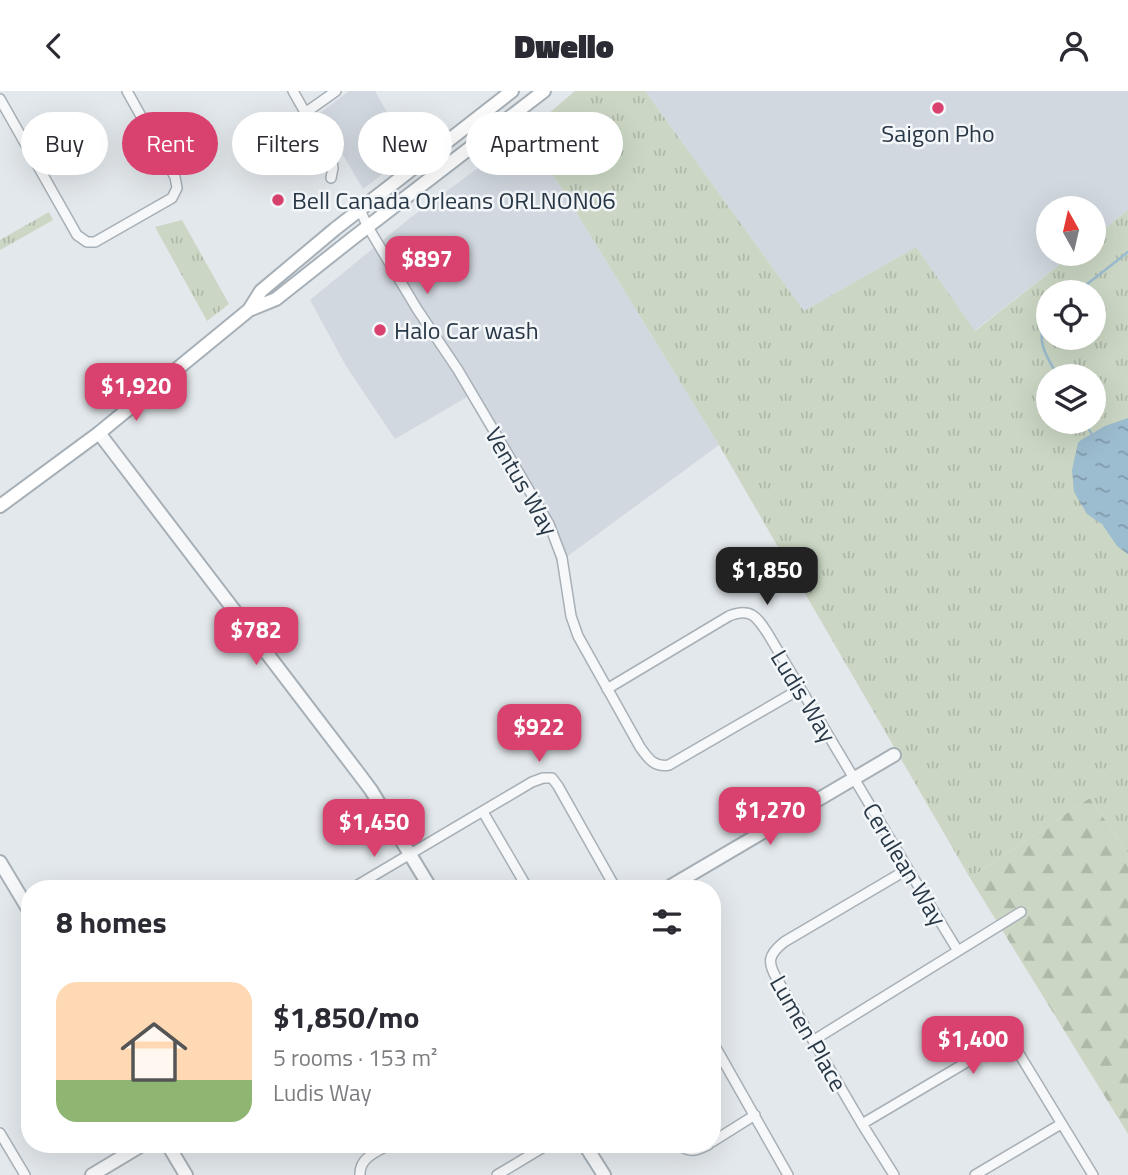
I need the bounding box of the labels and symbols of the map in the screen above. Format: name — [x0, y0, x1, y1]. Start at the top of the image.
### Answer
marker: Saigon Pho — [930, 100, 946, 116]
place label: Saigon Pho — [881, 115, 995, 151]
place label: Bell Canada Orleans ORLNON06 — [292, 182, 616, 218]
marker: Bell Canada Orleans ORLNON06 — [270, 192, 286, 208]
north arrow — [1036, 196, 1106, 266]
pin: $897 — [386, 237, 468, 296]
place label: Halo Car wash — [394, 312, 539, 348]
marker: Halo Car wash — [372, 322, 388, 338]
pin: $1,920 — [79, 363, 193, 423]
street label: Ventus Way — [476, 420, 568, 542]
pin: $1,850 — [710, 547, 824, 607]
pin: $782 — [215, 607, 297, 667]
street label: Ludis Way — [762, 643, 846, 750]
pin: $922 — [498, 705, 580, 764]
pin: $1,270 — [713, 787, 827, 847]
street label: Cerulean Way — [854, 795, 956, 933]
pin: $1,450 — [317, 799, 431, 859]
street label: Lumen Place — [761, 968, 857, 1098]
pin: $1,400 — [916, 1017, 1030, 1076]

